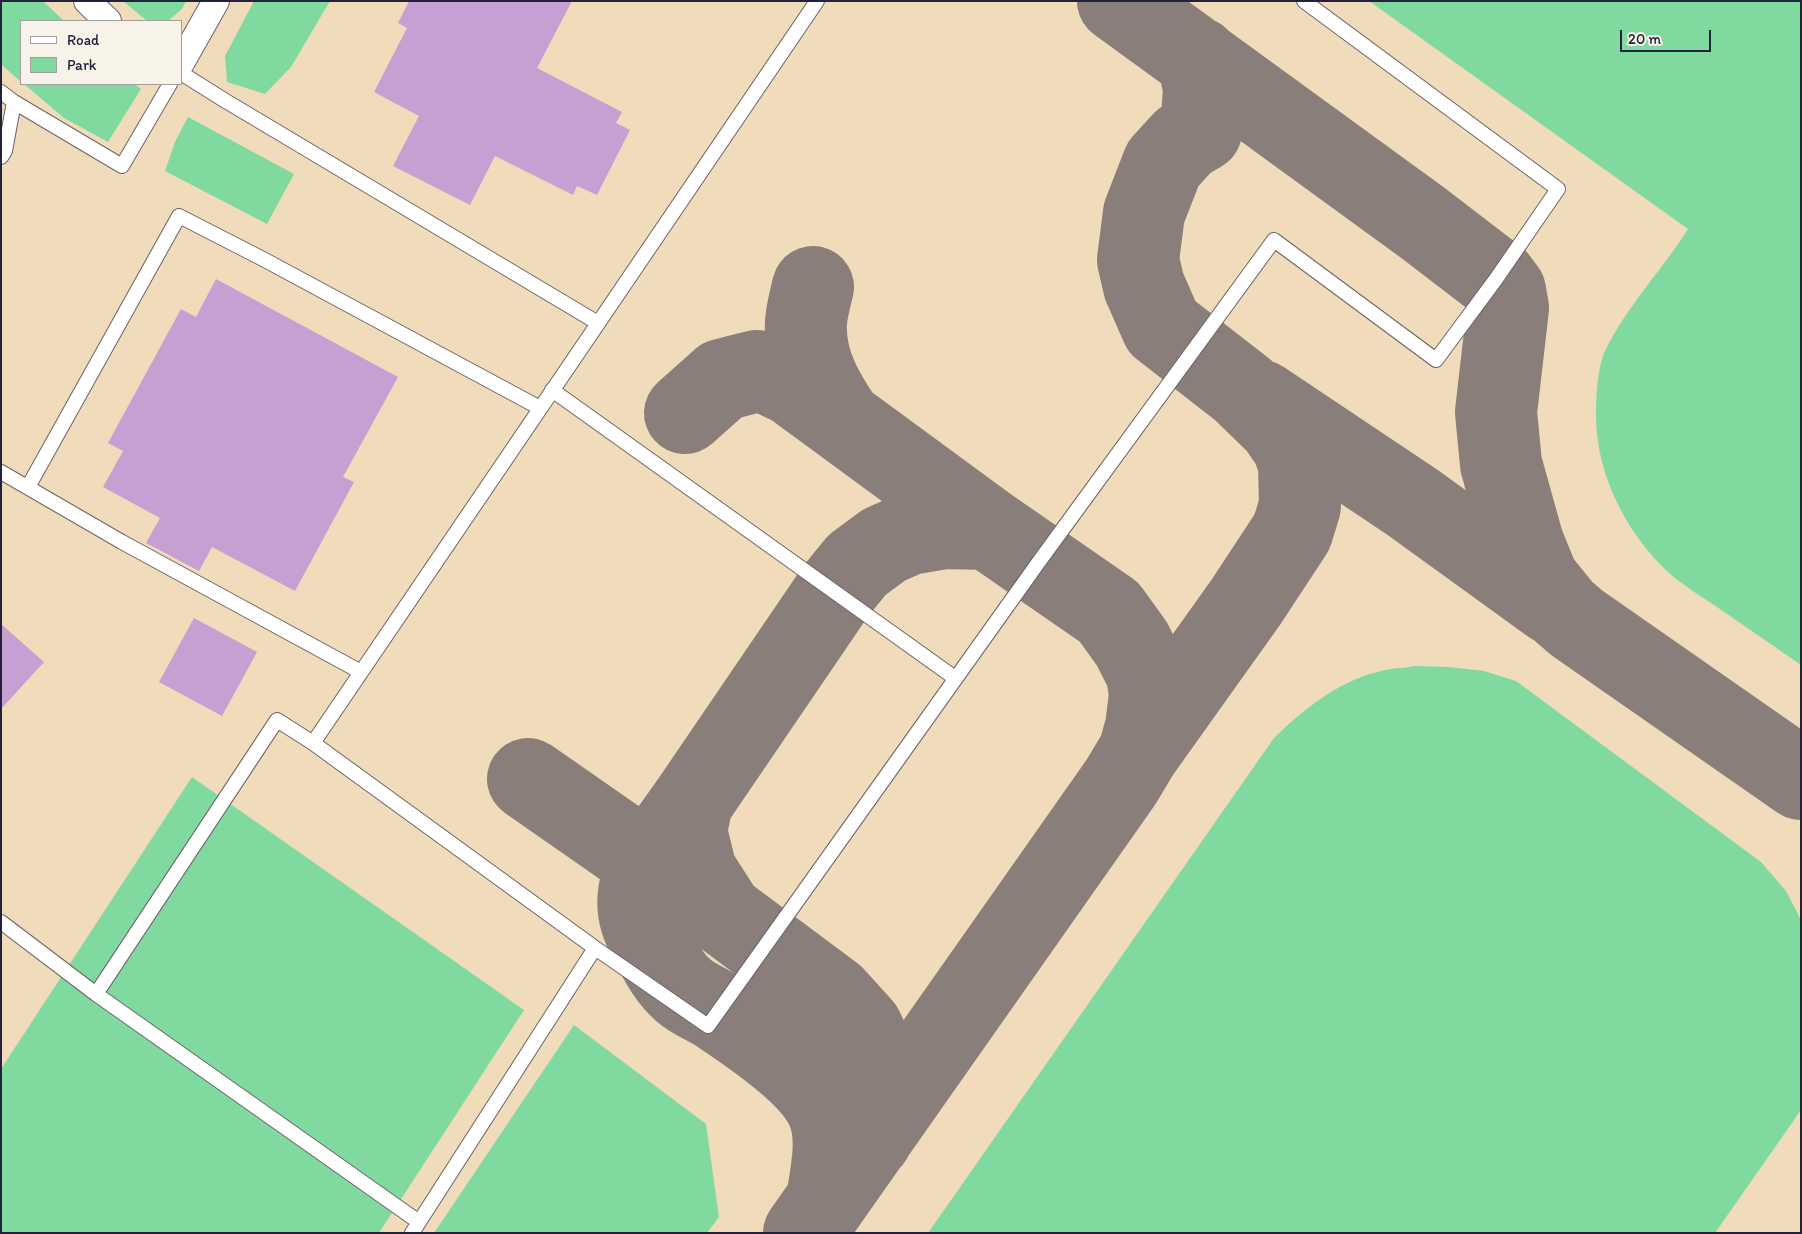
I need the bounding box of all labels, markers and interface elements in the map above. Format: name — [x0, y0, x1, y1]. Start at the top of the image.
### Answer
legend — [20, 20, 182, 85]
scale bar — [1622, 20, 1713, 52]
text: 20 m — [1628, 30, 1661, 48]
text: Road — [67, 31, 99, 49]
text: Park — [67, 56, 97, 74]

